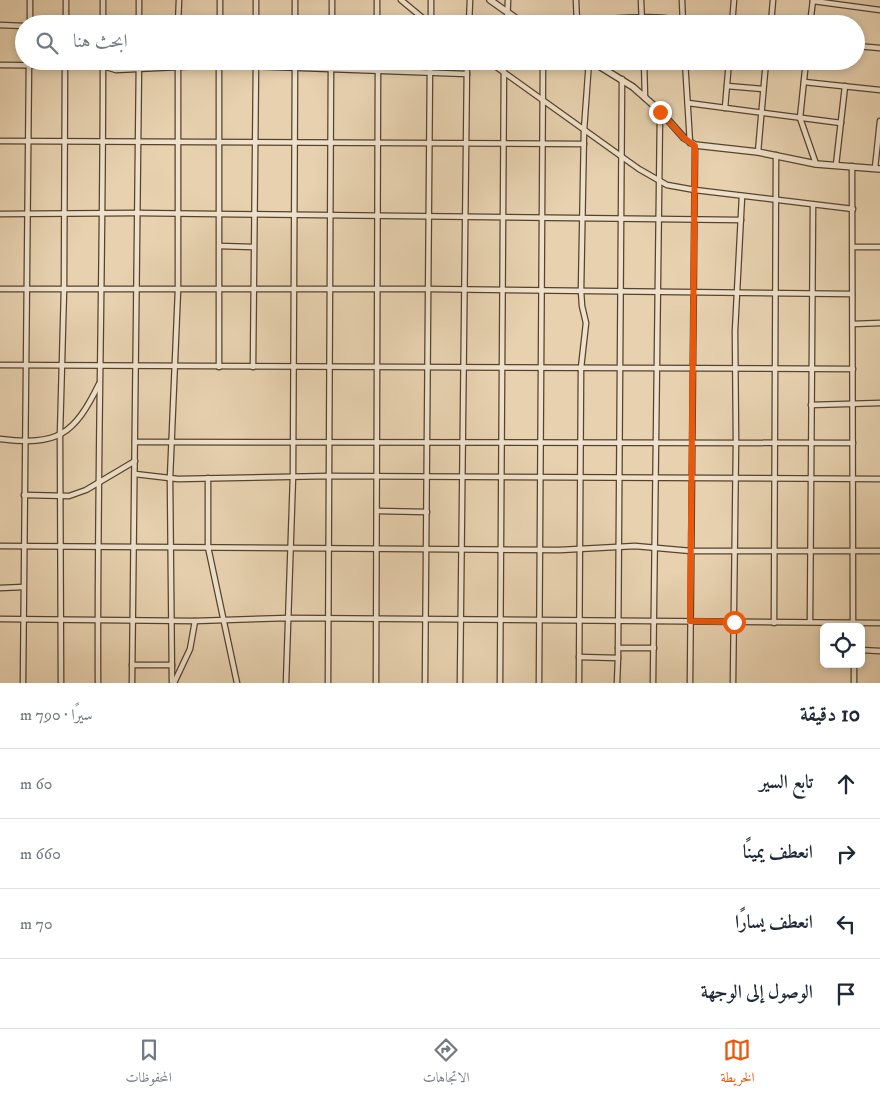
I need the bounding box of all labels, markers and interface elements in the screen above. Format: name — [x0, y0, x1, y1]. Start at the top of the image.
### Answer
search box — [15, 15, 865, 70]
icon: search — [33, 29, 61, 57]
text: ابحث هنا — [73, 30, 128, 53]
route end — [649, 101, 672, 124]
route start — [723, 611, 746, 634]
map controls — [820, 623, 865, 668]
button: locate — [820, 623, 865, 668]
text: 10 دقيقة — [800, 702, 860, 728]
text: سيرًا · 790 m — [20, 705, 93, 725]
icon: ahead — [832, 770, 860, 798]
text: تابع السير — [759, 771, 813, 794]
text: 60 m — [20, 774, 52, 794]
icon: right — [832, 840, 860, 868]
text: انعطف يمينًا — [743, 841, 813, 864]
text: 660 m — [20, 844, 61, 864]
icon: left — [832, 910, 860, 938]
text: انعطف يسارًا — [735, 911, 813, 934]
text: 70 m — [20, 914, 53, 934]
icon: arrive — [832, 980, 860, 1008]
text: الوصول إلى الوجهة — [701, 981, 813, 1004]
tab: المحفوظات — [126, 1036, 172, 1091]
tab: الاتجاهات — [423, 1036, 469, 1091]
tab: الخريطة — [720, 1036, 755, 1091]

